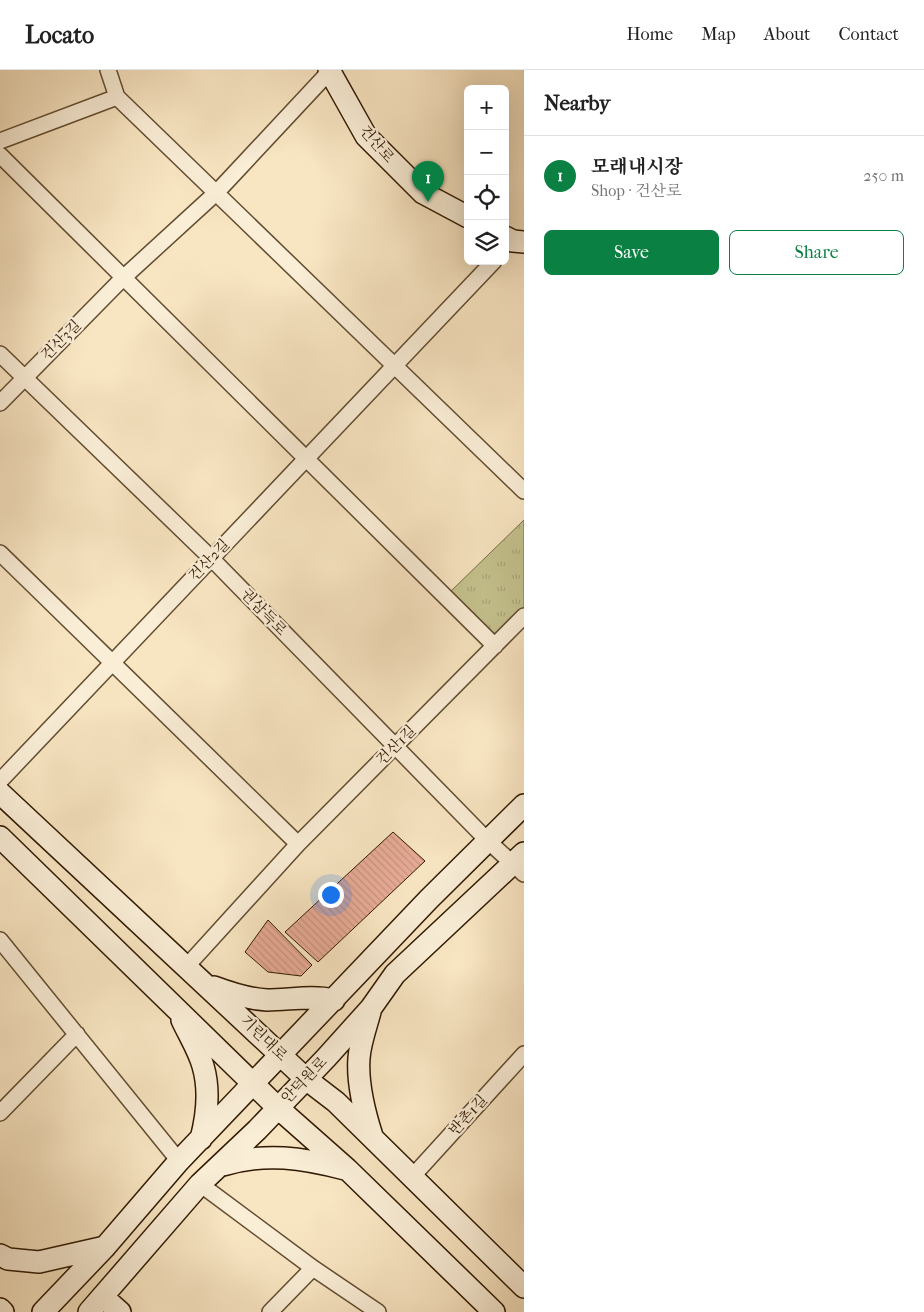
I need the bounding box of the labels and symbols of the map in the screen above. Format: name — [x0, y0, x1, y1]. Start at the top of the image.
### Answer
street label: 건산로 — [356, 122, 398, 167]
pin: 1 — [412, 161, 444, 202]
street label: 건산3길 — [37, 316, 85, 364]
street label: 건산2길 — [185, 535, 233, 585]
street label: 권삼득로 — [237, 585, 291, 639]
street label: 건산1길 — [372, 721, 420, 769]
your location — [318, 882, 344, 908]
street label: 기린대로 — [237, 1011, 291, 1065]
street label: 안덕원로 — [277, 1053, 331, 1107]
street label: 반촌1길 — [445, 1091, 491, 1139]

